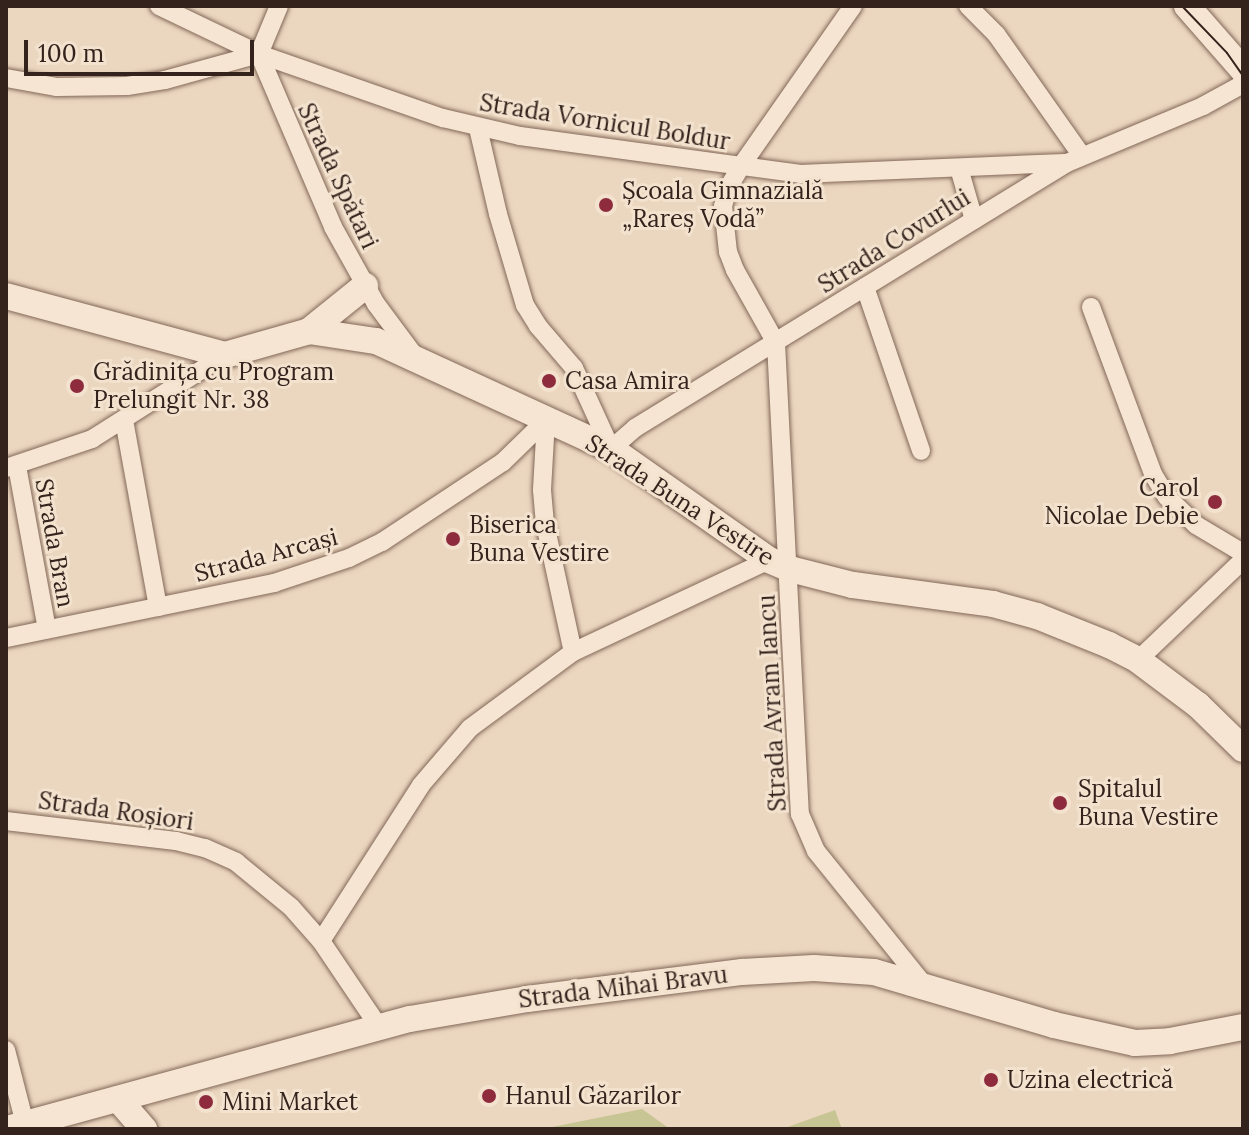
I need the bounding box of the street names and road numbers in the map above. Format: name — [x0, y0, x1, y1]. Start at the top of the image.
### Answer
street label: Strada Vornicul Boldur — [478, 88, 732, 156]
street label: Strada Spătari — [292, 99, 384, 253]
street label: Strada Covurlui — [813, 183, 975, 299]
street label: Strada Buna Vestire — [580, 428, 780, 572]
street label: Strada Bran — [29, 476, 81, 610]
street label: Strada Arcași — [191, 522, 341, 588]
street label: Strada Avram Iancu — [752, 594, 792, 812]
street label: Strada Roșiori — [37, 786, 195, 836]
street label: Strada Mihai Bravu — [517, 960, 729, 1014]

